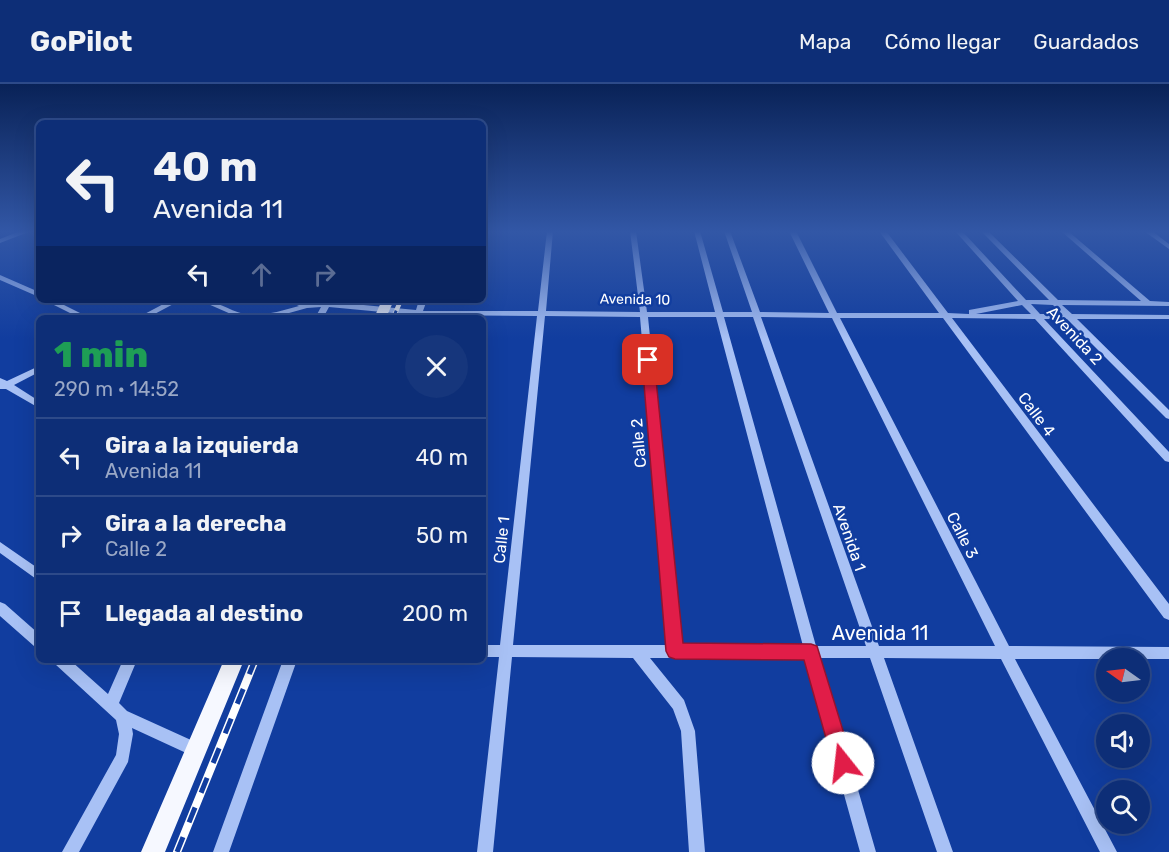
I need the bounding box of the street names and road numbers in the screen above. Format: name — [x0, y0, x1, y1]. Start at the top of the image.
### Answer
street label: Avenida 10 — [600, 290, 671, 309]
street label: Avenida 2 — [1043, 302, 1106, 369]
street label: Calle 4 — [1014, 389, 1059, 440]
street label: Calle 2 — [627, 417, 650, 468]
street label: Avenida 1 — [829, 501, 870, 574]
street label: Calle 3 — [943, 509, 982, 562]
street label: Calle 1 — [490, 516, 513, 564]
street label: Avenida 11 — [832, 621, 928, 645]

